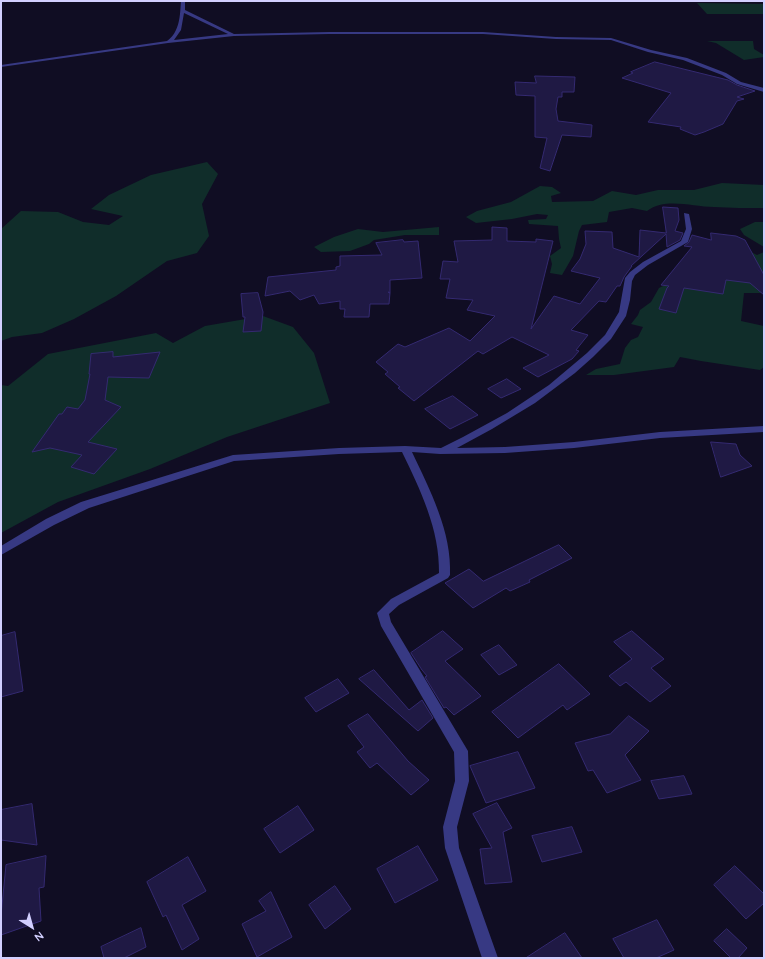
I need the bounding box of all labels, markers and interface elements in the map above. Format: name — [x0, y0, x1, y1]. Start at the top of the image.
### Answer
north arrow — [12, 907, 52, 947]
text: N — [32, 929, 47, 945]

